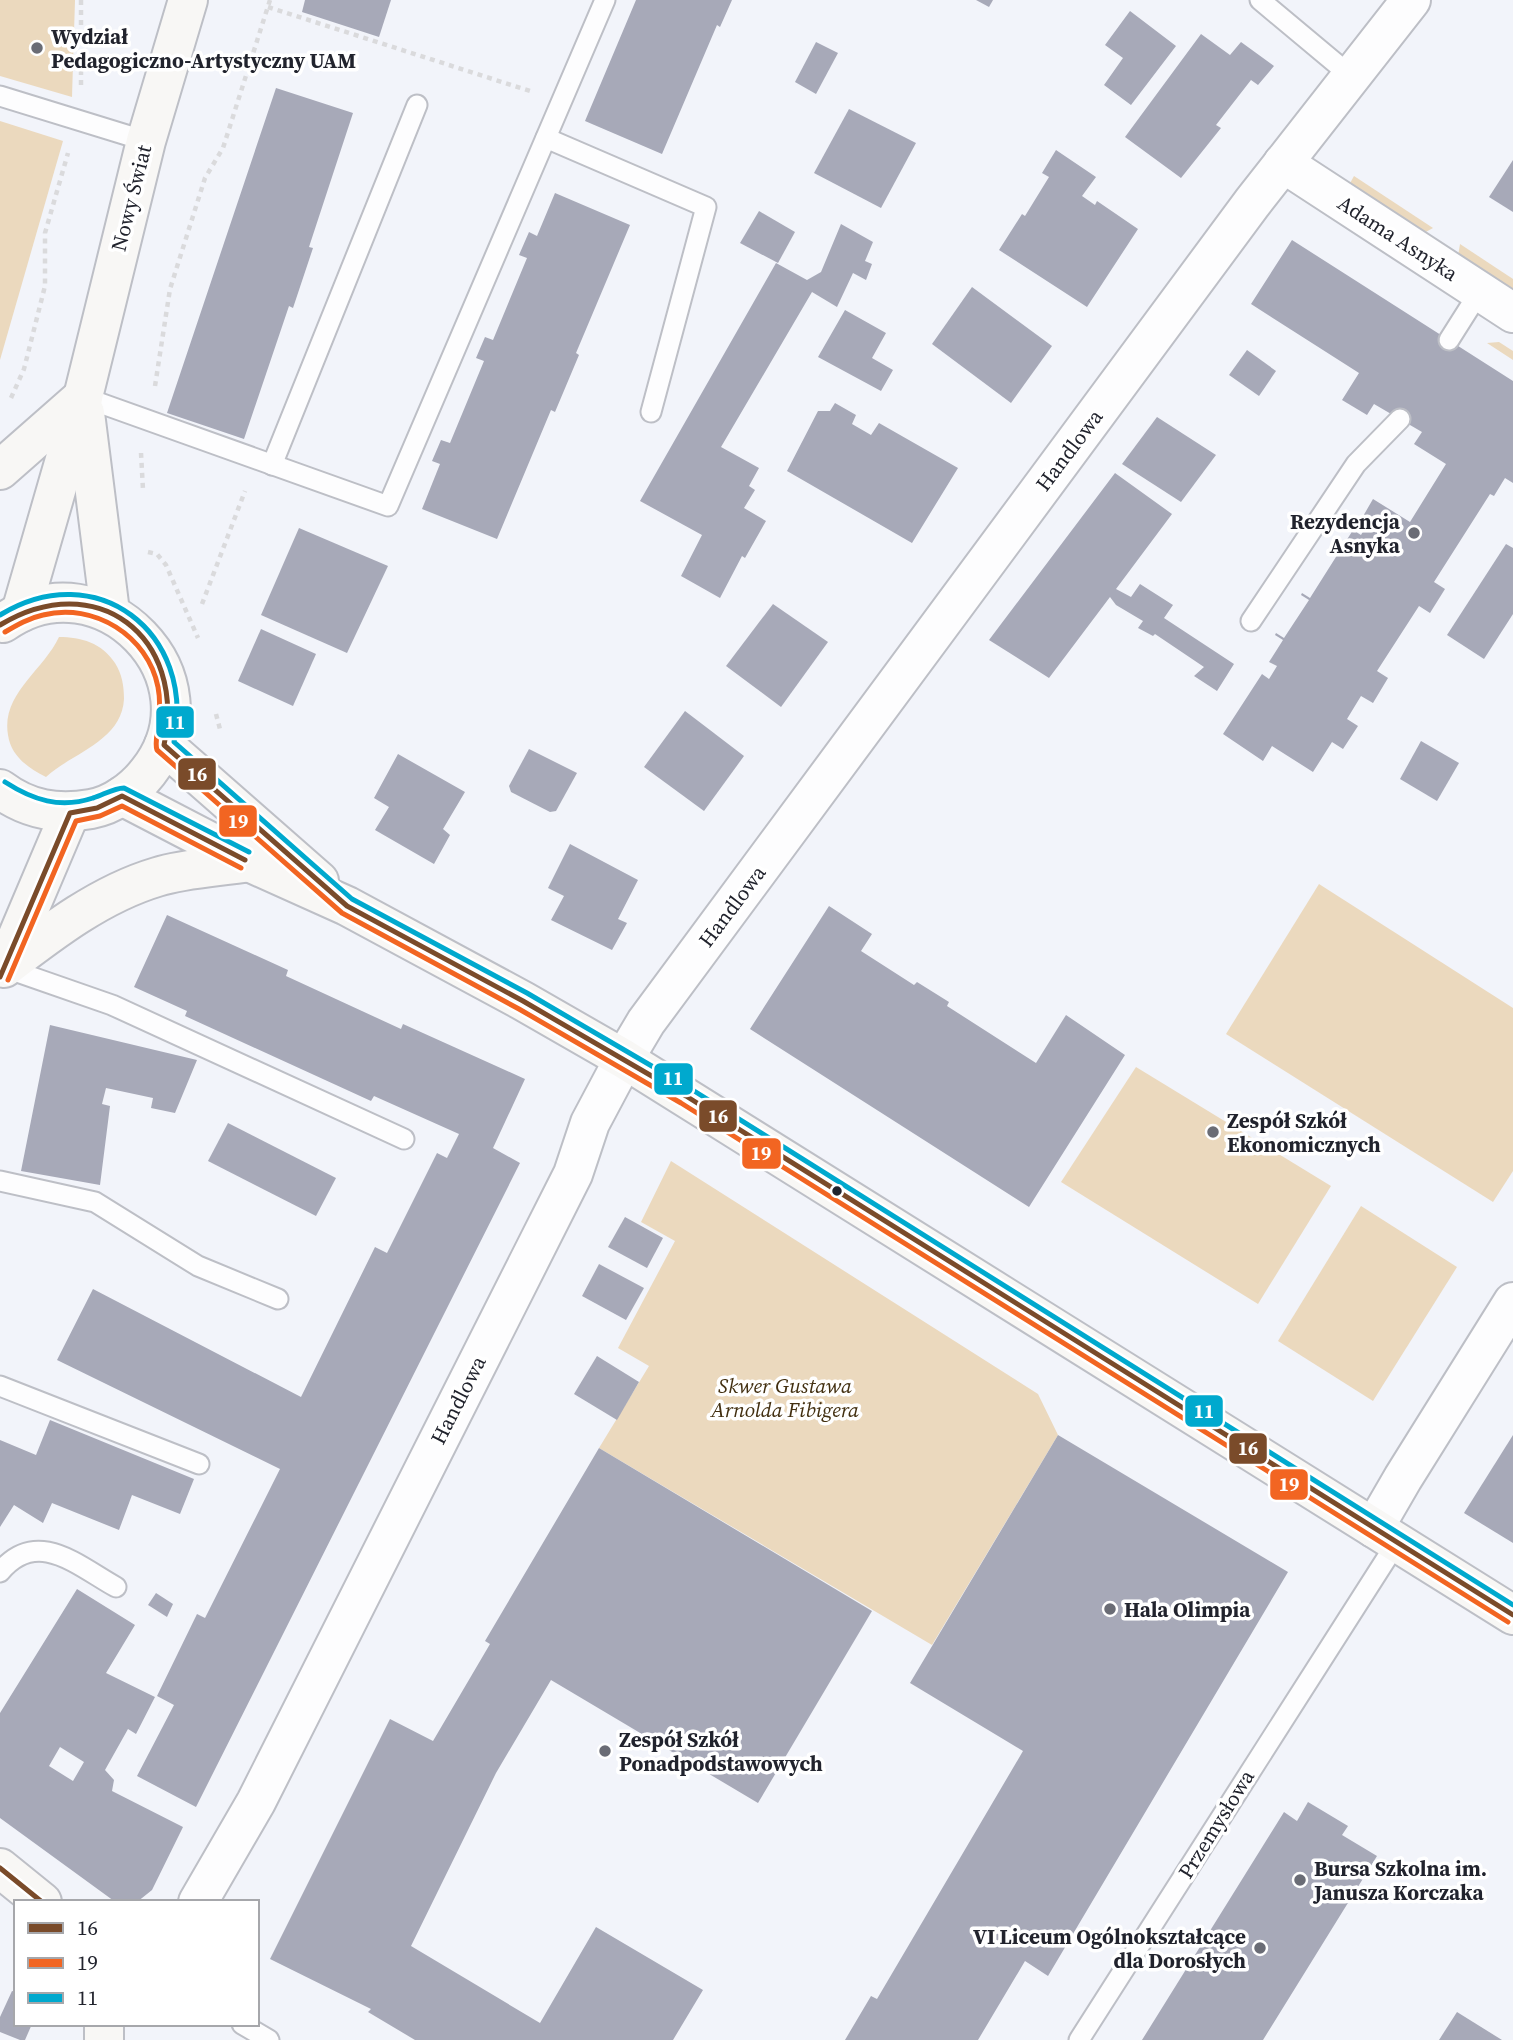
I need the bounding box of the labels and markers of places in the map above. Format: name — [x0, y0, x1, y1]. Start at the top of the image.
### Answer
place label: Wydział Pedagogiczno-Artystyczny UAM — [51, 22, 356, 75]
marker: Wydział Pedagogiczno-Artystyczny UAM — [29, 40, 45, 56]
place label: Rezydencja Asnyka — [1290, 507, 1401, 560]
marker: Rezydencja Asnyka — [1406, 525, 1422, 541]
place label: Zespół Szkół Ekonomicznych — [1227, 1106, 1381, 1159]
marker: Zespół Szkół Ekonomicznych — [1205, 1124, 1221, 1140]
unlabelled marker — [830, 1184, 844, 1198]
place label: Hala Olimpia — [1124, 1595, 1251, 1624]
marker: Hala Olimpia — [1102, 1601, 1118, 1617]
place label: Zespół Szkół Ponadpodstawowych — [619, 1725, 823, 1778]
marker: Zespół Szkół Ponadpodstawowych — [597, 1743, 613, 1759]
place label: Bursa Szkolna im. Janusza Korczaka — [1312, 1854, 1487, 1907]
marker: Bursa Szkolna im. Janusza Korczaka — [1292, 1872, 1308, 1888]
place label: VI Liceum Ogólnokształcące dla Dorosłych — [973, 1922, 1246, 1975]
marker: VI Liceum Ogólnokształcące dla Dorosłych — [1252, 1940, 1268, 1956]

